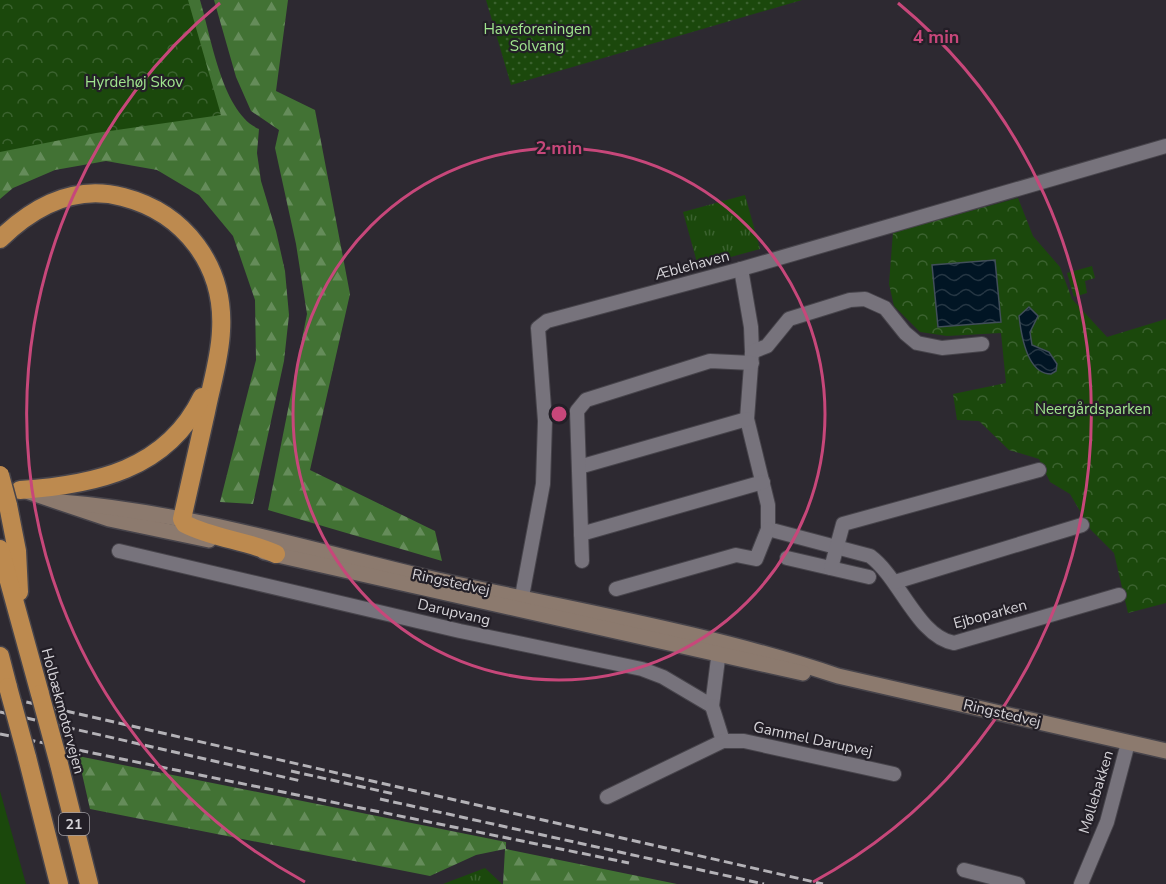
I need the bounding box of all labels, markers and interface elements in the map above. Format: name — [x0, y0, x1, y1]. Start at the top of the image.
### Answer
park label: Haveforeningen Solvang — [483, 19, 591, 56]
text: 4 min — [913, 25, 959, 49]
park label: Hyrdehøj Skov — [85, 72, 183, 92]
text: 2 min — [536, 136, 582, 160]
street label: Æblehaven — [652, 245, 731, 285]
park label: Neergårdsparken — [1035, 399, 1151, 419]
centre of rings — [549, 404, 569, 424]
street label: Ringstedvej — [410, 564, 492, 600]
street label: Darupvang — [416, 594, 492, 630]
street label: Ejboparken — [951, 595, 1029, 633]
street label: Holbækmotorvejen — [37, 646, 89, 776]
street label: Ringstedvej — [961, 694, 1043, 732]
street label: Gammel Darupvej — [752, 717, 874, 761]
street label: Møllebakken — [1074, 748, 1118, 836]
road number: 21 — [59, 813, 89, 835]

